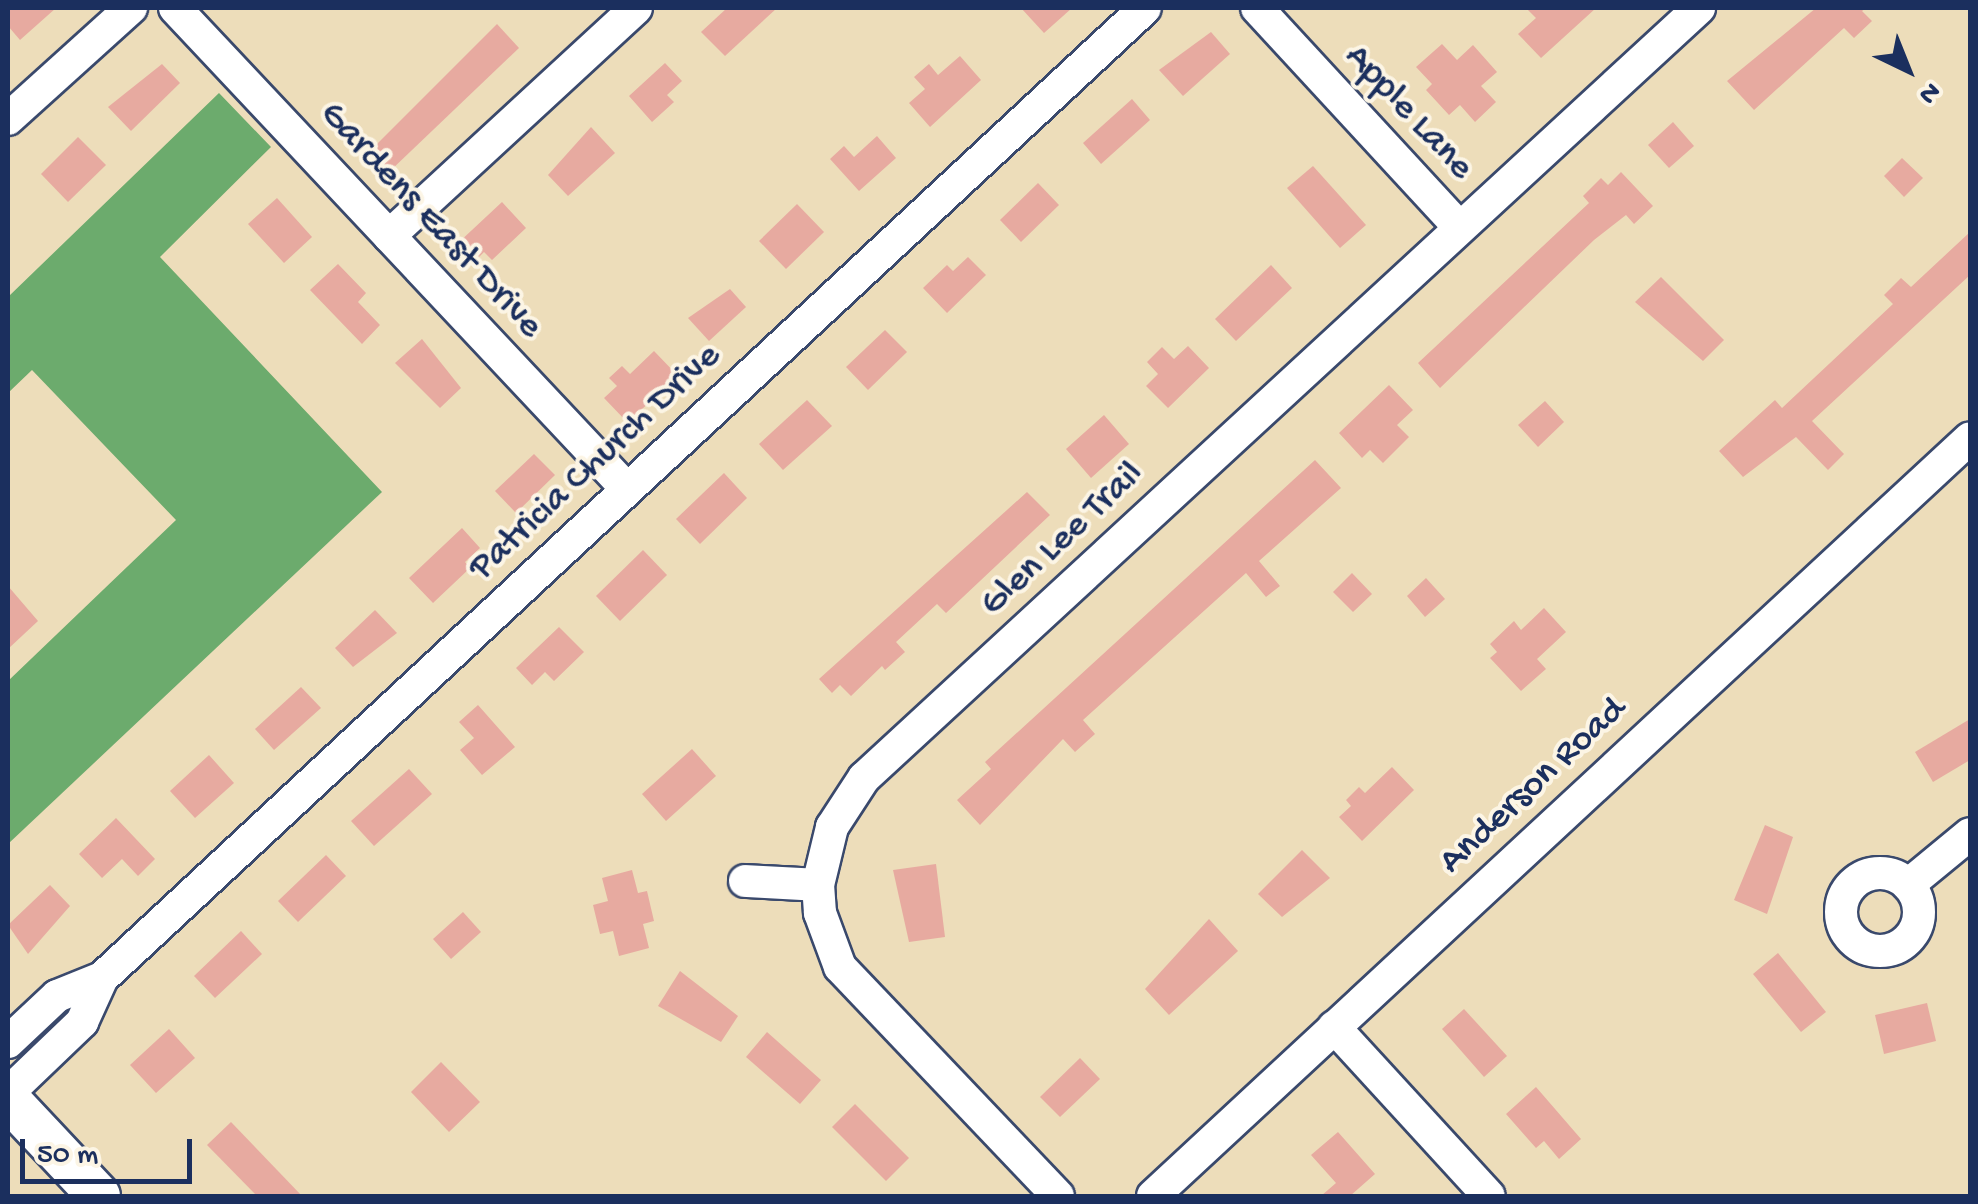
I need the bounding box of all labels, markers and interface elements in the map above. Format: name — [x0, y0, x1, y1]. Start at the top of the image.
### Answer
north arrow — [1858, 20, 1958, 120]
street label: Apple Lane — [1334, 35, 1482, 191]
text: N — [1911, 74, 1947, 111]
street label: Gardens East Drive — [308, 93, 552, 349]
street label: Patricia Church Drive — [461, 334, 731, 592]
street label: Glen Lee Trail — [972, 453, 1154, 627]
street label: Anderson Road — [1431, 689, 1637, 885]
scale bar — [25, 1119, 198, 1181]
text: 50 m — [37, 1139, 98, 1174]

